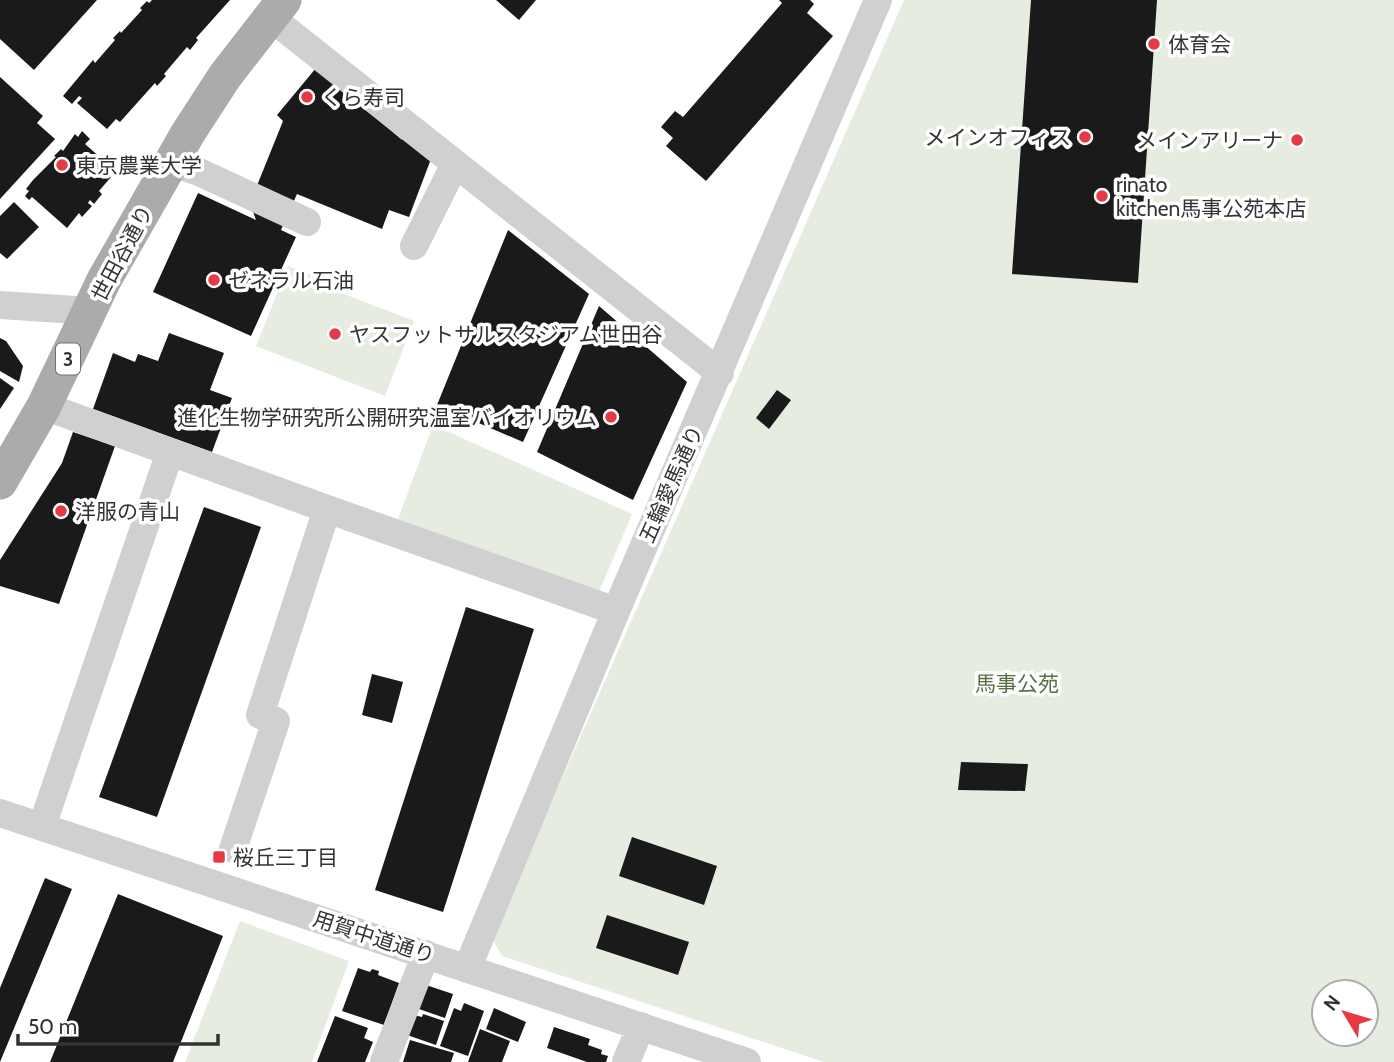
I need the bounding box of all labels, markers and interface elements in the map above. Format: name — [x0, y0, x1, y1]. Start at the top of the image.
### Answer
place label: 体育会 — [1168, 32, 1231, 57]
marker: 体育会 — [1146, 36, 1162, 52]
place label: くら寿司 — [321, 85, 405, 110]
marker: くら寿司 — [299, 89, 315, 105]
place label: メインオフィス — [924, 125, 1071, 150]
place label: メインアリーナ — [1136, 128, 1283, 153]
marker: メインオフィス — [1077, 129, 1093, 145]
marker: メインアリーナ — [1289, 132, 1305, 148]
place label: 東京農業大学 — [76, 153, 202, 178]
marker: 東京農業大学 — [54, 157, 70, 173]
place label: rinato kitchen馬事公苑本店 — [1116, 172, 1306, 221]
marker: rinato kitchen馬事公苑本店 — [1094, 188, 1110, 204]
street label: 世田谷通り — [86, 201, 158, 305]
place label: ゼネラル石油 — [228, 268, 354, 293]
marker: ゼネラル石油 — [206, 272, 222, 288]
place label: ヤスフットサルスタジアム世田谷 — [349, 322, 663, 347]
marker: ヤスフットサルスタジアム世田谷 — [327, 326, 343, 342]
road number: 3 — [56, 344, 80, 374]
place label: 進化生物学研究所公開研究温室バイオリウム — [177, 405, 597, 430]
marker: 進化生物学研究所公開研究温室バイオリウム — [603, 409, 619, 425]
street label: 五輪愛馬通り — [634, 421, 708, 547]
place label: 洋服の青山 — [75, 499, 180, 524]
marker: 洋服の青山 — [53, 503, 69, 519]
park label: 馬事公苑 — [975, 671, 1059, 696]
place label: 桜丘三丁目 — [233, 845, 338, 870]
marker: 桜丘三丁目 — [211, 849, 227, 865]
street label: 用賀中道通り — [310, 906, 438, 968]
north arrow — [1310, 978, 1380, 1048]
text: N — [1319, 990, 1345, 1015]
scale bar — [18, 1002, 217, 1046]
text: 50 m — [28, 1014, 77, 1039]

